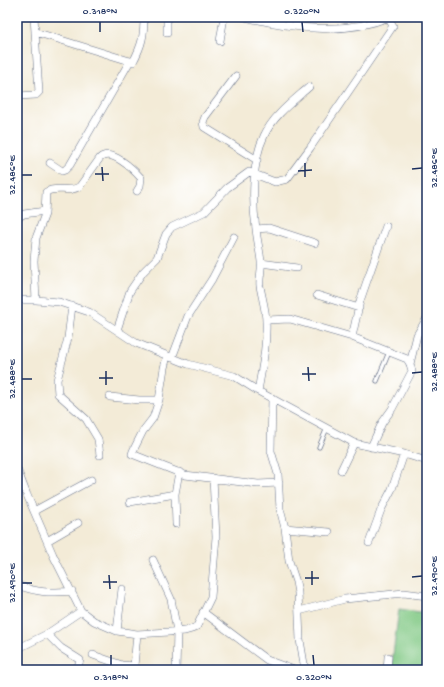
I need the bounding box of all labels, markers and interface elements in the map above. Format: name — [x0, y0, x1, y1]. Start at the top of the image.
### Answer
text: 0.318°N — [83, 6, 118, 18]
text: 0.320°N — [284, 6, 320, 18]
text: 32.486°E — [429, 148, 441, 189]
text: 32.486°E — [7, 155, 19, 196]
text: 32.488°E — [429, 351, 441, 393]
text: 32.488°E — [7, 358, 19, 400]
text: 32.490°E — [429, 556, 441, 597]
text: 32.490°E — [7, 563, 19, 604]
text: 0.318°N — [94, 672, 129, 684]
text: 0.320°N — [296, 672, 332, 684]

